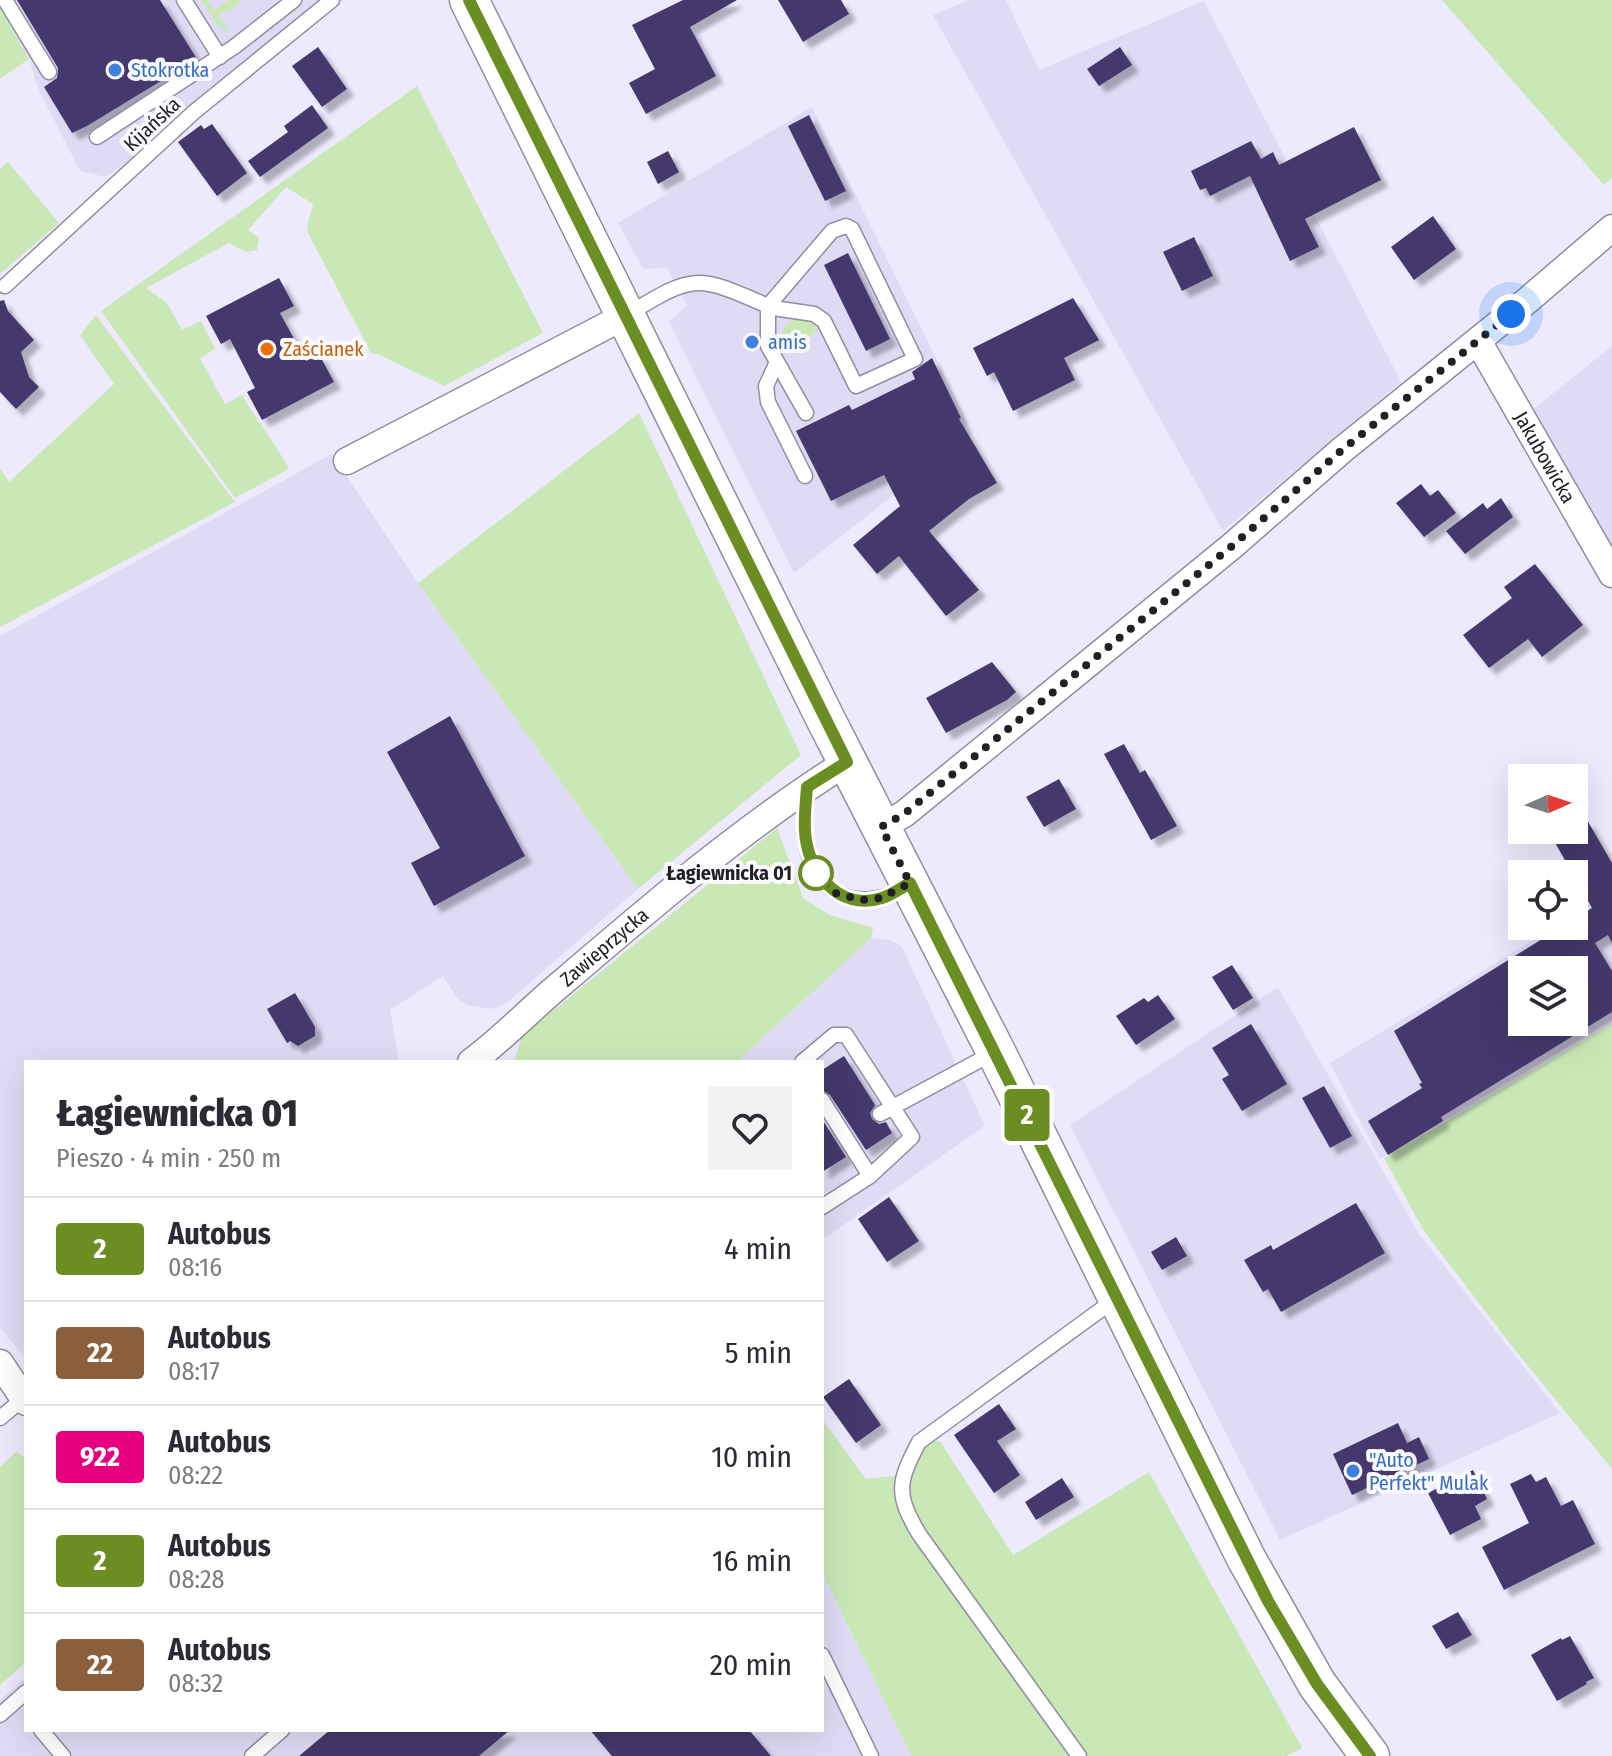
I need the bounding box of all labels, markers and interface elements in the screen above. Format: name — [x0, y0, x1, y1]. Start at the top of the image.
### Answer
place label: Stokrotka — [131, 58, 209, 82]
marker: Stokrotka — [106, 61, 124, 79]
street label: Kijańska — [119, 92, 185, 156]
your location — [1491, 294, 1531, 334]
place label: amis — [768, 330, 807, 354]
marker: amis — [743, 333, 761, 351]
place label: Zaścianek — [283, 337, 364, 361]
marker: Zaścianek — [258, 340, 276, 358]
street label: Jakubowicka — [1509, 407, 1581, 507]
north arrow — [1508, 764, 1588, 844]
map controls — [1508, 764, 1588, 1036]
marker: Łagiewnicka 01 — [799, 856, 833, 890]
button: locate — [1508, 860, 1588, 940]
place label: Łagiewnicka 01 — [666, 861, 792, 885]
street label: Zawieprzycka — [555, 903, 653, 991]
button: layers — [1508, 956, 1588, 1036]
button: heart — [708, 1086, 792, 1170]
line badge: 2 — [1001, 1089, 1053, 1141]
text: Łagiewnicka 01 — [56, 1090, 298, 1136]
text: 2 — [1021, 1098, 1033, 1131]
text: Pieszo · 4 min · 250 m — [56, 1143, 281, 1174]
text: Autobus — [168, 1216, 271, 1252]
text: 4 min — [724, 1231, 792, 1267]
text: 2 — [94, 1232, 106, 1265]
text: 08:16 — [168, 1252, 222, 1283]
text: Autobus — [168, 1320, 271, 1356]
text: 5 min — [725, 1335, 792, 1371]
text: 22 — [87, 1336, 113, 1369]
text: 08:17 — [168, 1356, 220, 1387]
text: Autobus — [168, 1424, 271, 1460]
text: 10 min — [711, 1439, 792, 1475]
text: 922 — [80, 1440, 120, 1473]
place label: "Auto Perfekt" Mulak — [1369, 1448, 1489, 1495]
text: 08:22 — [168, 1460, 223, 1491]
marker: "Auto Perfekt" Mulak — [1344, 1462, 1362, 1480]
text: Autobus — [168, 1528, 271, 1564]
text: 16 min — [712, 1543, 792, 1579]
text: 2 — [94, 1544, 106, 1577]
text: 08:28 — [168, 1564, 225, 1595]
text: Autobus — [168, 1632, 271, 1668]
text: 20 min — [710, 1647, 792, 1683]
text: 22 — [87, 1648, 113, 1681]
text: 08:32 — [168, 1668, 223, 1699]

